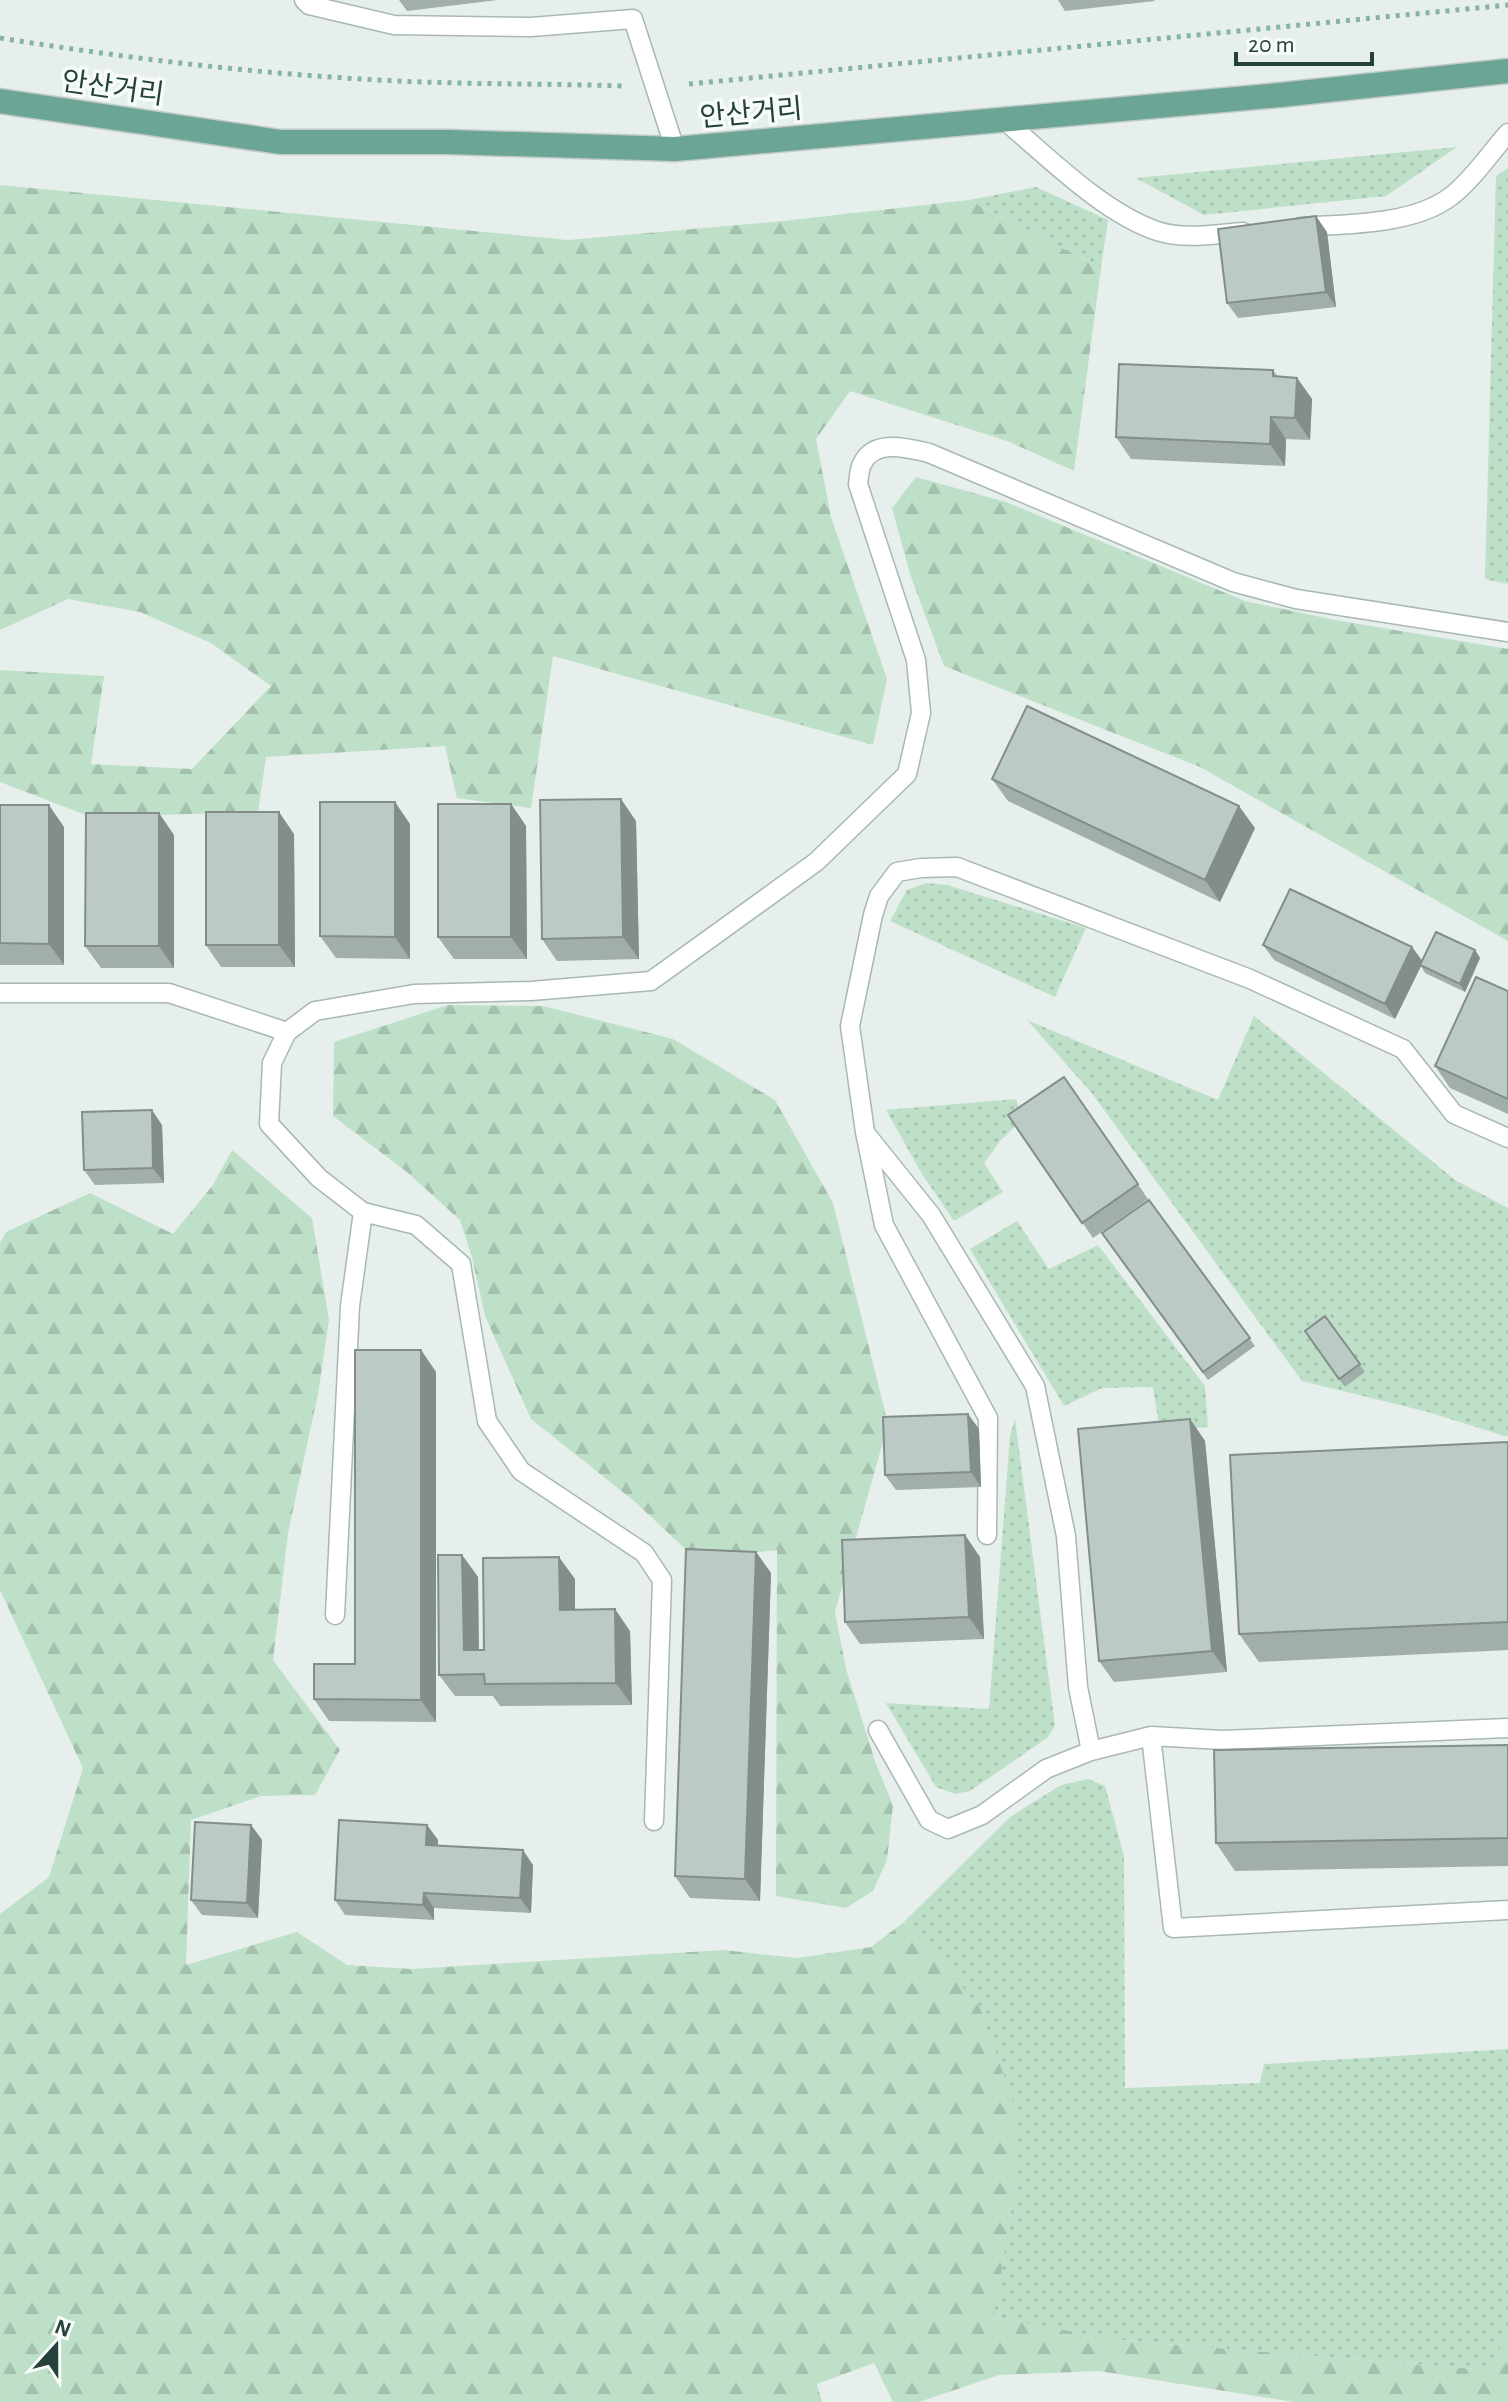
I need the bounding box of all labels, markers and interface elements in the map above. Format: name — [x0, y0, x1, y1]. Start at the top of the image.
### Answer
scale bar — [1236, 16, 1372, 66]
text: 20 m — [1248, 33, 1295, 57]
street label: 안산거리 — [60, 66, 166, 110]
street label: 안산거리 — [698, 94, 804, 132]
north arrow — [16, 2306, 96, 2386]
text: N — [52, 2315, 74, 2341]

